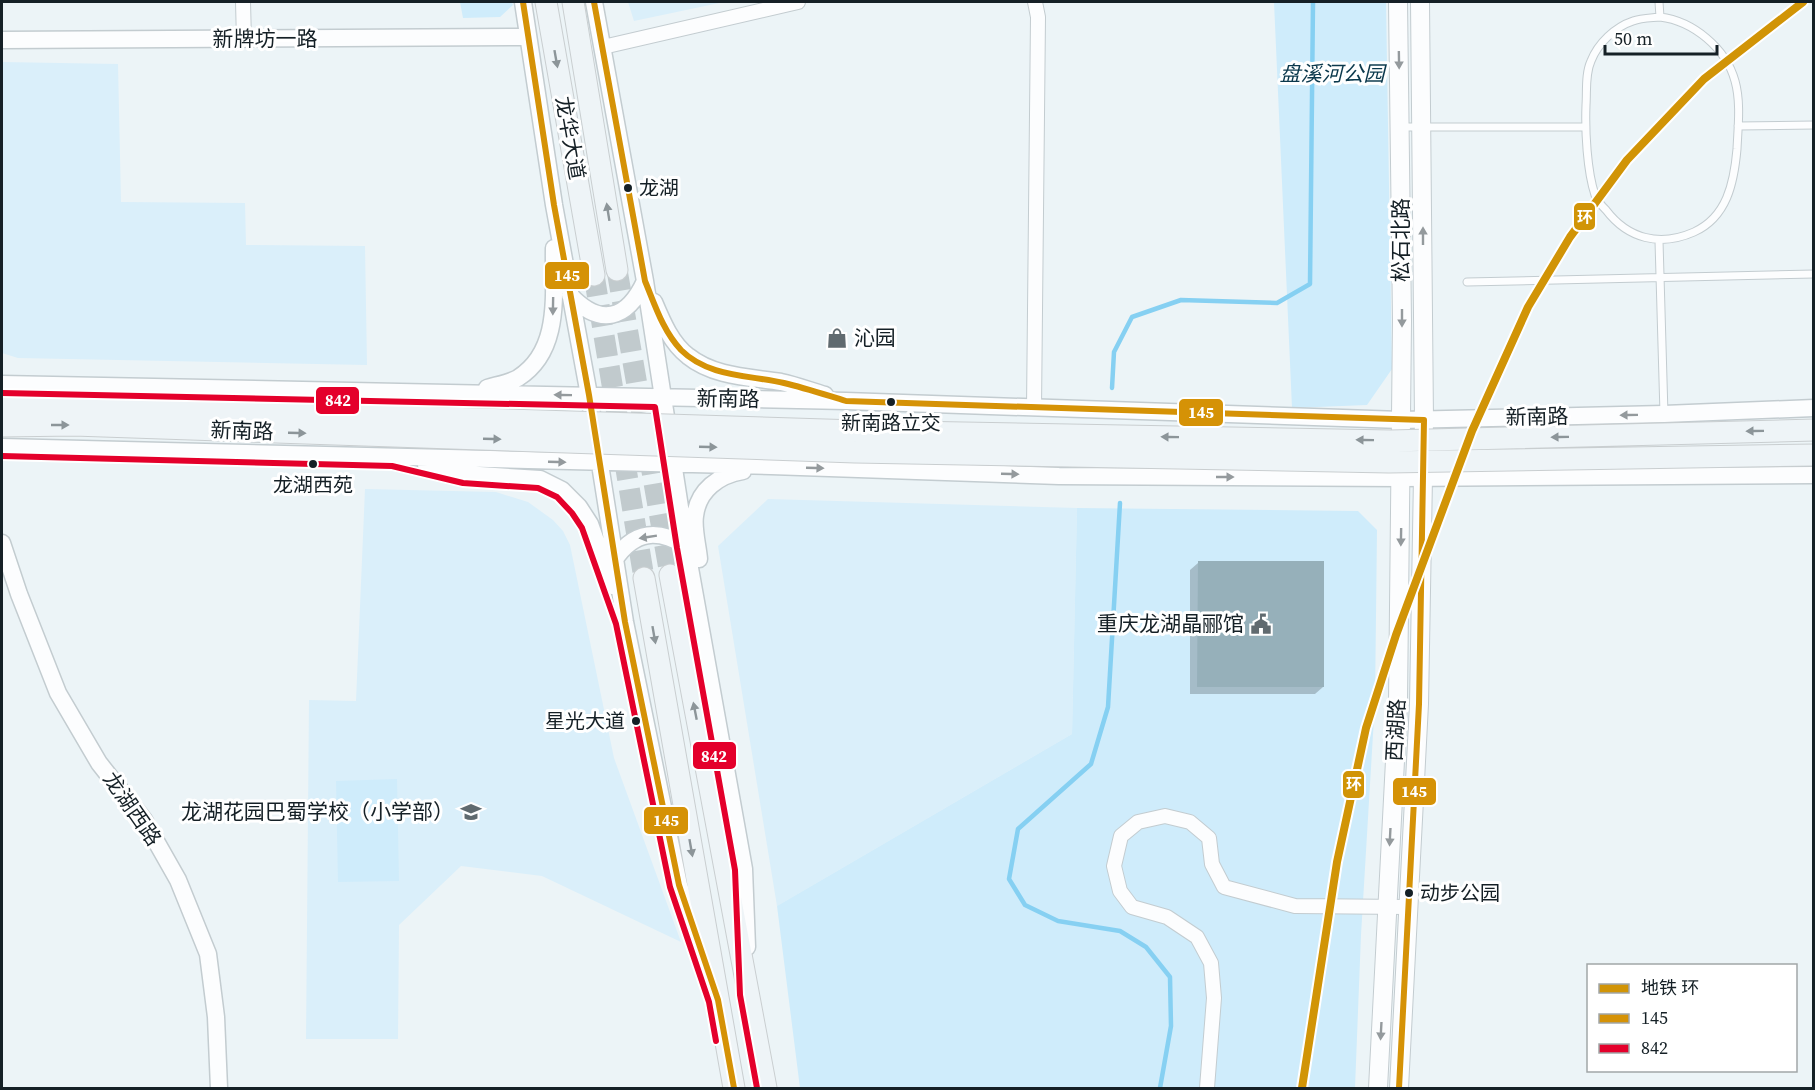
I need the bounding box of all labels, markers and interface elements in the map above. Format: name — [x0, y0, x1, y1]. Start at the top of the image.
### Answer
scale bar — [1605, 18, 1718, 56]
street label: 新牌坊一路 — [213, 24, 318, 53]
text: 50 m — [1614, 26, 1652, 51]
one-way arrow — [552, 50, 561, 69]
one-way arrow — [1394, 50, 1404, 69]
park label: 盘溪河公园 — [1280, 59, 1387, 88]
street label: 龙华大道 — [549, 94, 592, 182]
place label: 龙湖 — [639, 174, 679, 202]
marker: 龙湖 — [622, 182, 634, 194]
street label: 松石北路 — [1386, 198, 1415, 282]
line badge: 环 — [1573, 202, 1596, 231]
one-way arrow — [603, 203, 612, 222]
text: 环 — [1577, 206, 1593, 228]
one-way arrow — [1418, 226, 1428, 245]
line badge: 145 — [544, 261, 590, 290]
text: 145 — [554, 264, 580, 286]
one-way arrow — [548, 296, 558, 315]
one-way arrow — [1397, 308, 1407, 327]
place label: 沁园 — [854, 323, 896, 352]
shop icon: 沁园 — [825, 326, 849, 350]
street label: 新南路 — [696, 383, 760, 414]
line badge: 842 — [315, 386, 360, 415]
text: 842 — [325, 389, 351, 411]
one-way arrow — [553, 390, 572, 399]
marker: 新南路立交 — [885, 396, 897, 408]
line badge: 145 — [1178, 398, 1224, 427]
text: 145 — [1188, 401, 1214, 423]
street label: 新南路 — [1505, 401, 1569, 432]
place label: 新南路立交 — [841, 409, 941, 437]
one-way arrow — [1620, 410, 1639, 420]
street label: 新南路 — [210, 415, 274, 446]
one-way arrow — [50, 420, 69, 430]
one-way arrow — [1746, 427, 1765, 436]
one-way arrow — [287, 428, 306, 437]
one-way arrow — [1161, 432, 1180, 442]
one-way arrow — [1551, 432, 1570, 441]
one-way arrow — [482, 435, 501, 444]
one-way arrow — [1356, 436, 1375, 445]
one-way arrow — [698, 442, 717, 451]
one-way arrow — [547, 457, 566, 466]
marker: 龙湖西苑 — [307, 458, 319, 470]
one-way arrow — [805, 463, 824, 472]
one-way arrow — [1000, 469, 1019, 479]
place label: 龙湖西苑 — [273, 471, 353, 499]
one-way arrow — [1216, 472, 1235, 482]
one-way arrow — [1396, 527, 1405, 546]
one-way arrow — [638, 532, 657, 541]
place label: 重庆龙湖晶郦馆 — [1097, 609, 1244, 638]
public building icon: 重庆龙湖晶郦馆 — [1249, 612, 1273, 636]
one-way arrow — [650, 626, 659, 645]
street label: 西湖路 — [1379, 698, 1412, 762]
one-way arrow — [690, 701, 699, 720]
place label: 星光大道 — [545, 707, 625, 735]
marker: 星光大道 — [630, 715, 642, 727]
line badge: 842 — [692, 741, 737, 770]
text: 842 — [701, 745, 727, 767]
street label: 龙湖西路 — [96, 766, 168, 851]
line badge: 环 — [1342, 770, 1365, 799]
text: 环 — [1346, 773, 1362, 795]
line badge: 145 — [1392, 777, 1437, 806]
text: 145 — [1401, 780, 1427, 802]
place label: 龙湖花园巴蜀学校（小学部） — [181, 797, 454, 826]
school or university icon: 龙湖花园巴蜀学校（小学部） — [459, 800, 483, 824]
line badge: 145 — [643, 806, 689, 835]
text: 145 — [653, 809, 679, 831]
one-way arrow — [1386, 827, 1395, 846]
one-way arrow — [687, 839, 696, 858]
place label: 动步公园 — [1420, 879, 1500, 907]
marker: 动步公园 — [1403, 887, 1415, 899]
legend — [1587, 964, 1797, 1072]
text: 地铁 环 — [1641, 975, 1699, 1000]
text: 145 — [1641, 1005, 1668, 1030]
one-way arrow — [1376, 1022, 1385, 1041]
text: 842 — [1641, 1035, 1668, 1060]

